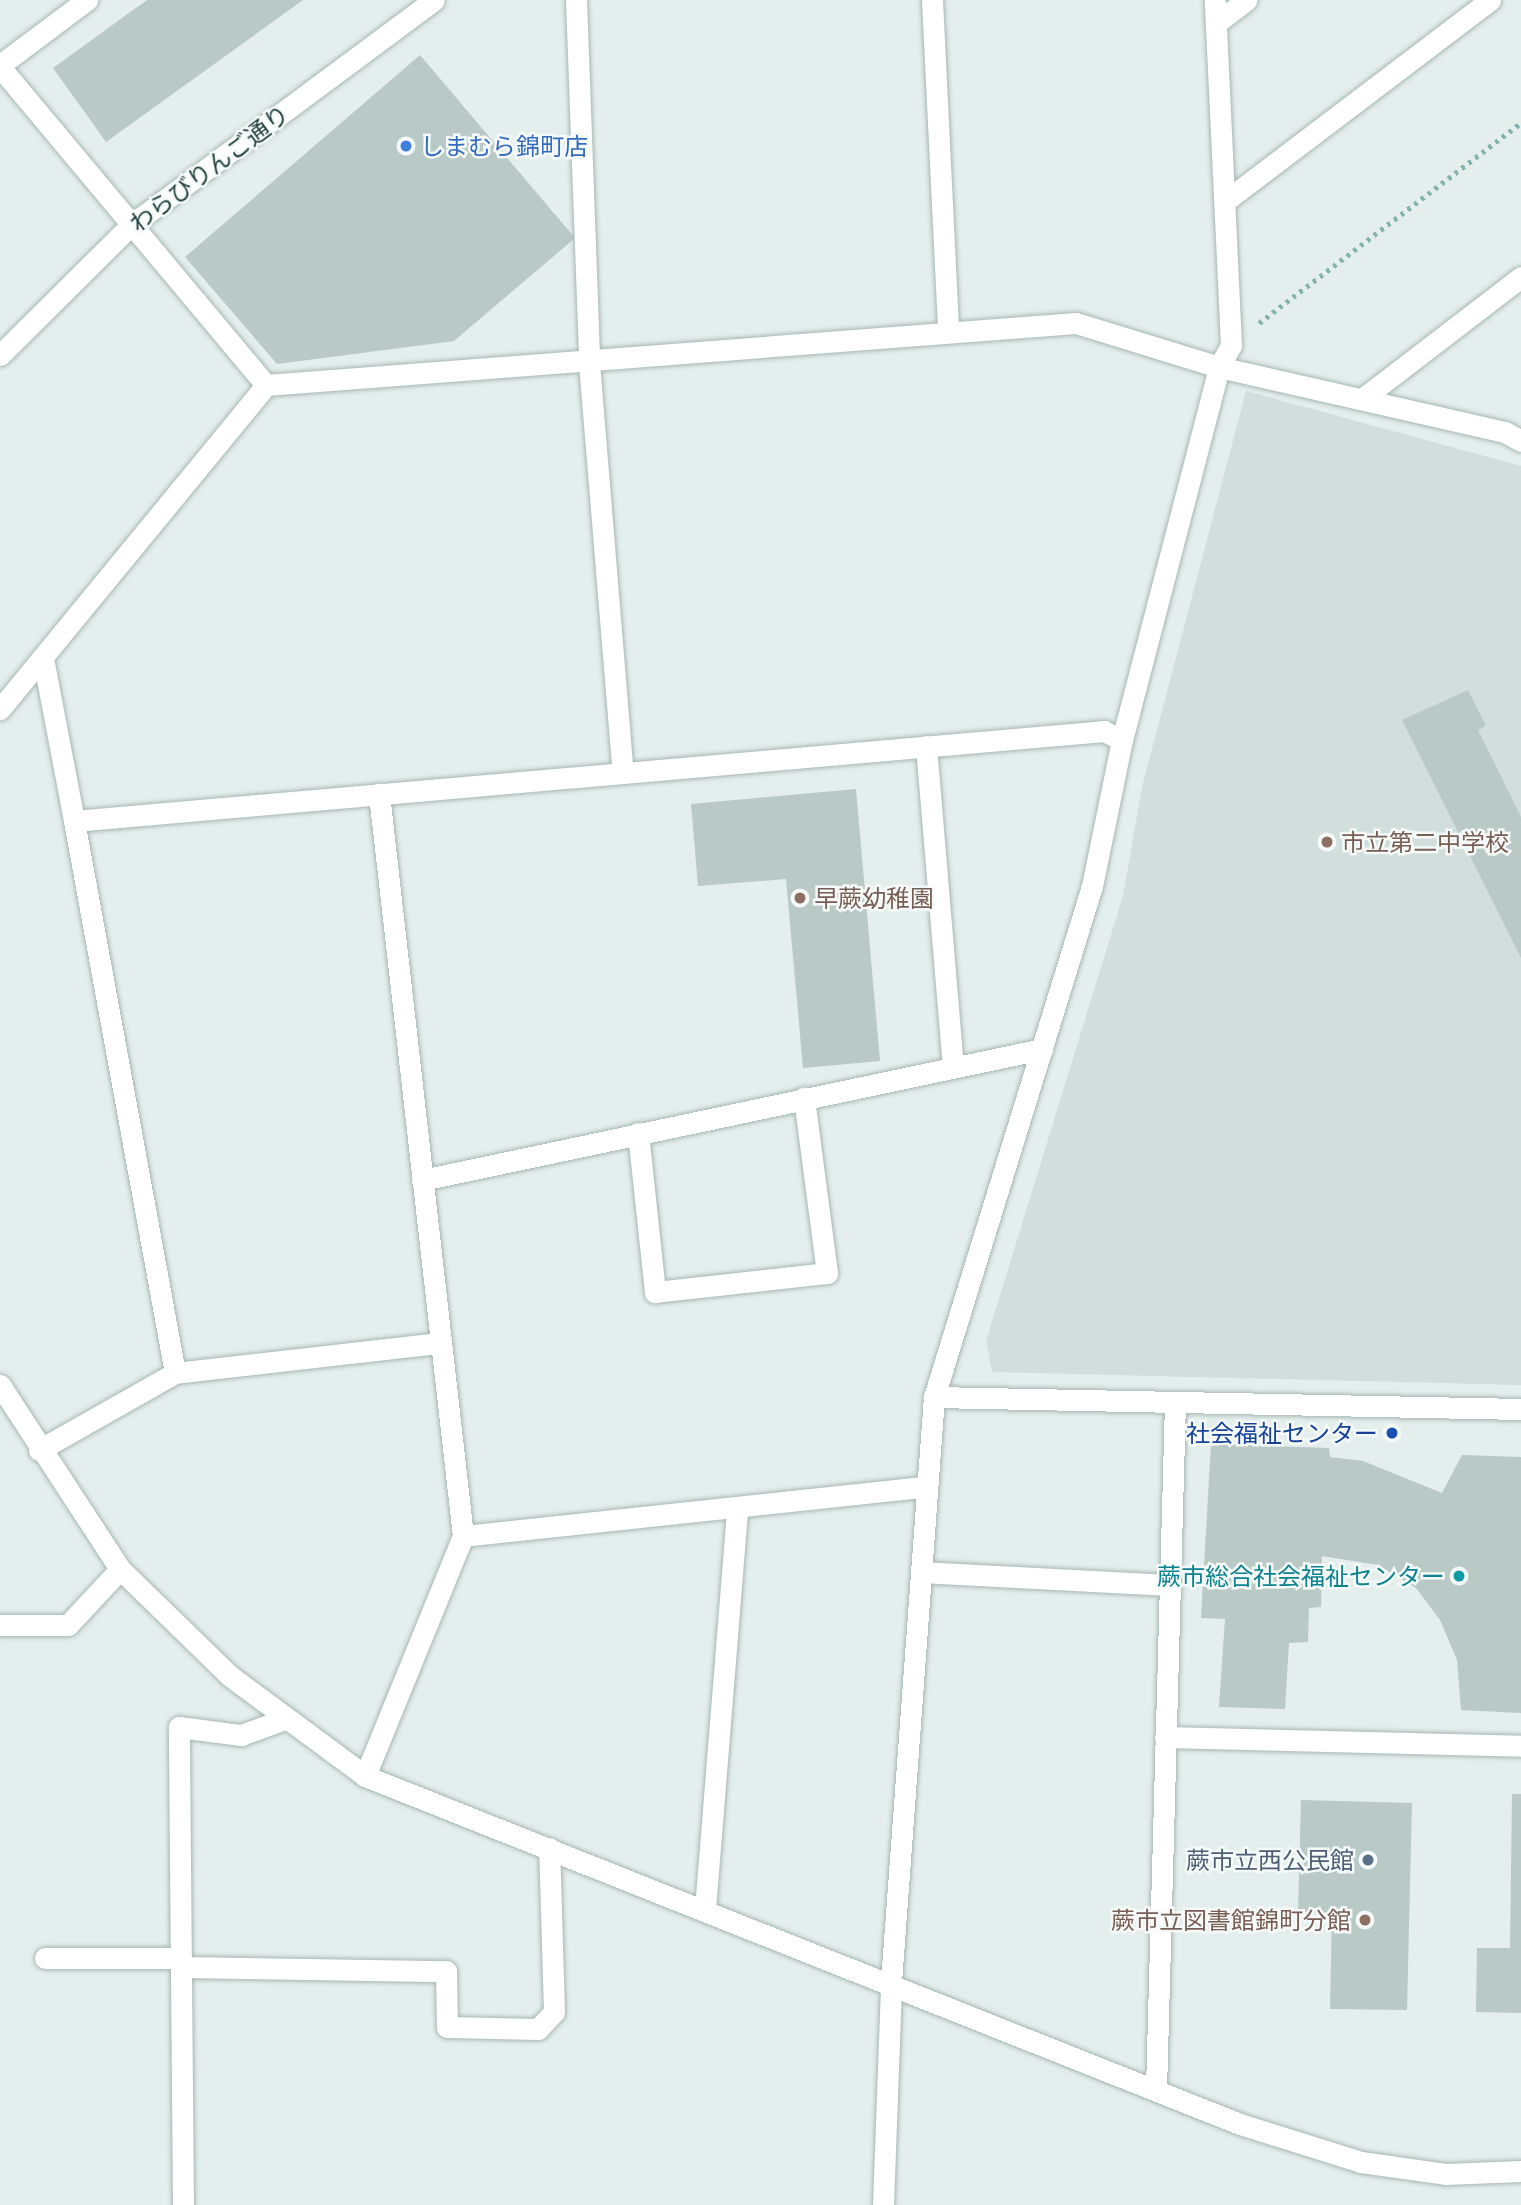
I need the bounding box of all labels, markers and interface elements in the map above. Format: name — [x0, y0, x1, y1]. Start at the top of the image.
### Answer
street label: わらびりんご通り — [124, 99, 294, 237]
place label: しまむら錦町店 — [420, 132, 588, 160]
marker: しまむら錦町店 — [398, 138, 414, 154]
place label: 市立第二中学校 — [1341, 828, 1509, 856]
marker: 市立第二中学校 — [1319, 834, 1335, 850]
place label: 早蕨幼稚園 — [814, 884, 934, 912]
marker: 早蕨幼稚園 — [792, 890, 808, 906]
place label: 社会福祉センター — [1186, 1419, 1378, 1447]
marker: 社会福祉センター — [1384, 1425, 1400, 1441]
place label: 蕨市総合社会福祉センター — [1157, 1562, 1445, 1590]
marker: 蕨市総合社会福祉センター — [1451, 1568, 1467, 1584]
place label: 蕨市立西公民館 — [1186, 1846, 1354, 1874]
marker: 蕨市立西公民館 — [1360, 1852, 1376, 1868]
place label: 蕨市立図書館錦町分館 — [1111, 1906, 1351, 1934]
marker: 蕨市立図書館錦町分館 — [1357, 1912, 1373, 1928]

